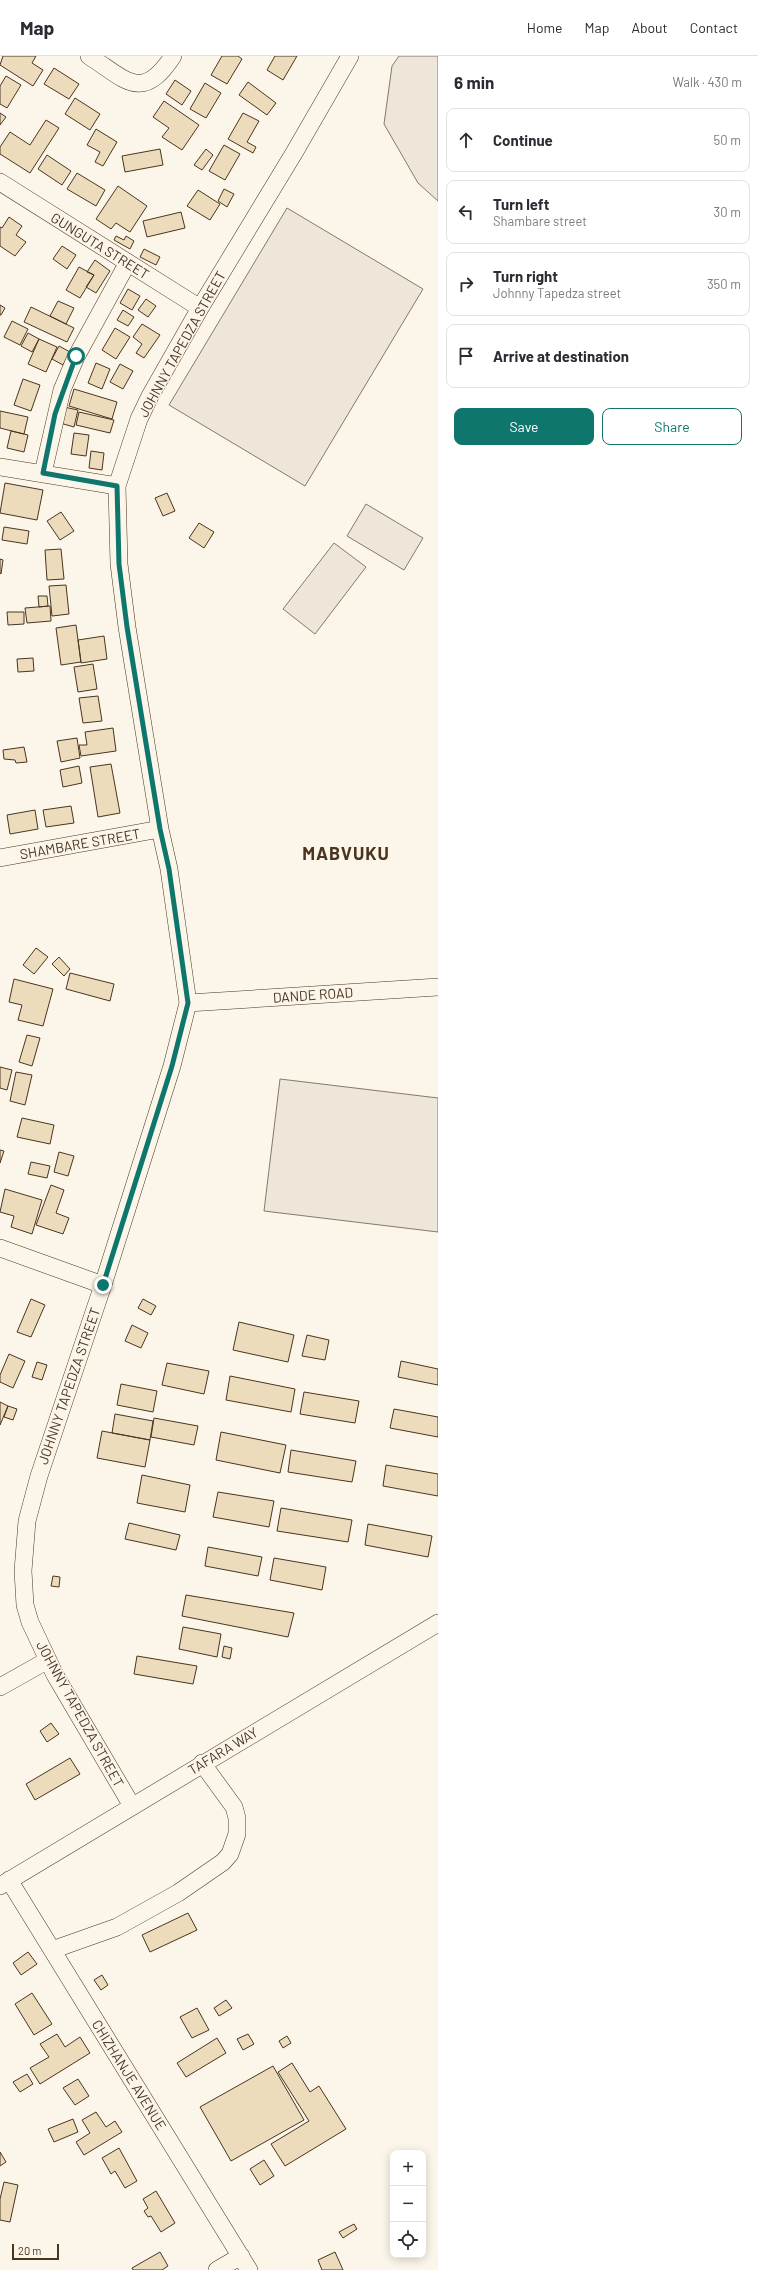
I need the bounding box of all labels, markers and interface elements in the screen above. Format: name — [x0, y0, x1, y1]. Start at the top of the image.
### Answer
text: Map — [20, 16, 54, 39]
text: Home — [527, 19, 563, 36]
text: Map — [585, 19, 609, 36]
text: About — [631, 19, 668, 36]
text: Contact — [690, 19, 738, 36]
text: 6 min — [454, 72, 494, 92]
text: Walk · 430 m — [673, 74, 742, 90]
icon: ahead — [455, 129, 477, 151]
text: Continue — [493, 131, 553, 149]
text: 50 m — [714, 132, 741, 148]
text: Turn left — [493, 195, 549, 213]
icon: left — [455, 201, 477, 223]
text: 30 m — [714, 204, 741, 220]
street label: GUNGUTA STREET — [48, 209, 153, 283]
text: Shambare street — [493, 213, 587, 229]
text: Turn right — [493, 267, 558, 285]
street label: JOHNNY TAPEDZA STREET — [134, 268, 229, 420]
icon: right — [455, 273, 477, 295]
text: 350 m — [707, 276, 741, 292]
text: Johnny Tapedza street — [493, 285, 621, 301]
icon: arrive — [455, 345, 477, 367]
route start — [67, 347, 85, 365]
text: Arrive at destination — [493, 347, 629, 365]
button: Save — [454, 408, 594, 445]
button: Share — [602, 408, 742, 445]
street label: SHAMBARE STREET — [18, 825, 142, 862]
district label: MABVUKU — [302, 842, 390, 864]
street label: DANDE ROAD — [272, 983, 354, 1006]
route end — [94, 1276, 112, 1294]
street label: JOHNNY TAPEDZA STREET — [34, 1305, 103, 1466]
street label: JOHNNY TAPEDZA STREET — [33, 1638, 128, 1790]
street label: TAFARA WAY — [185, 1723, 261, 1778]
street label: CHIZHANJE AVENUE — [89, 2016, 170, 2133]
map controls — [390, 2150, 426, 2258]
button: + — [390, 2150, 426, 2186]
button: − — [390, 2186, 426, 2222]
button: locate — [390, 2222, 426, 2258]
scale bar — [12, 2242, 59, 2261]
text: 20 m — [18, 2244, 41, 2257]

